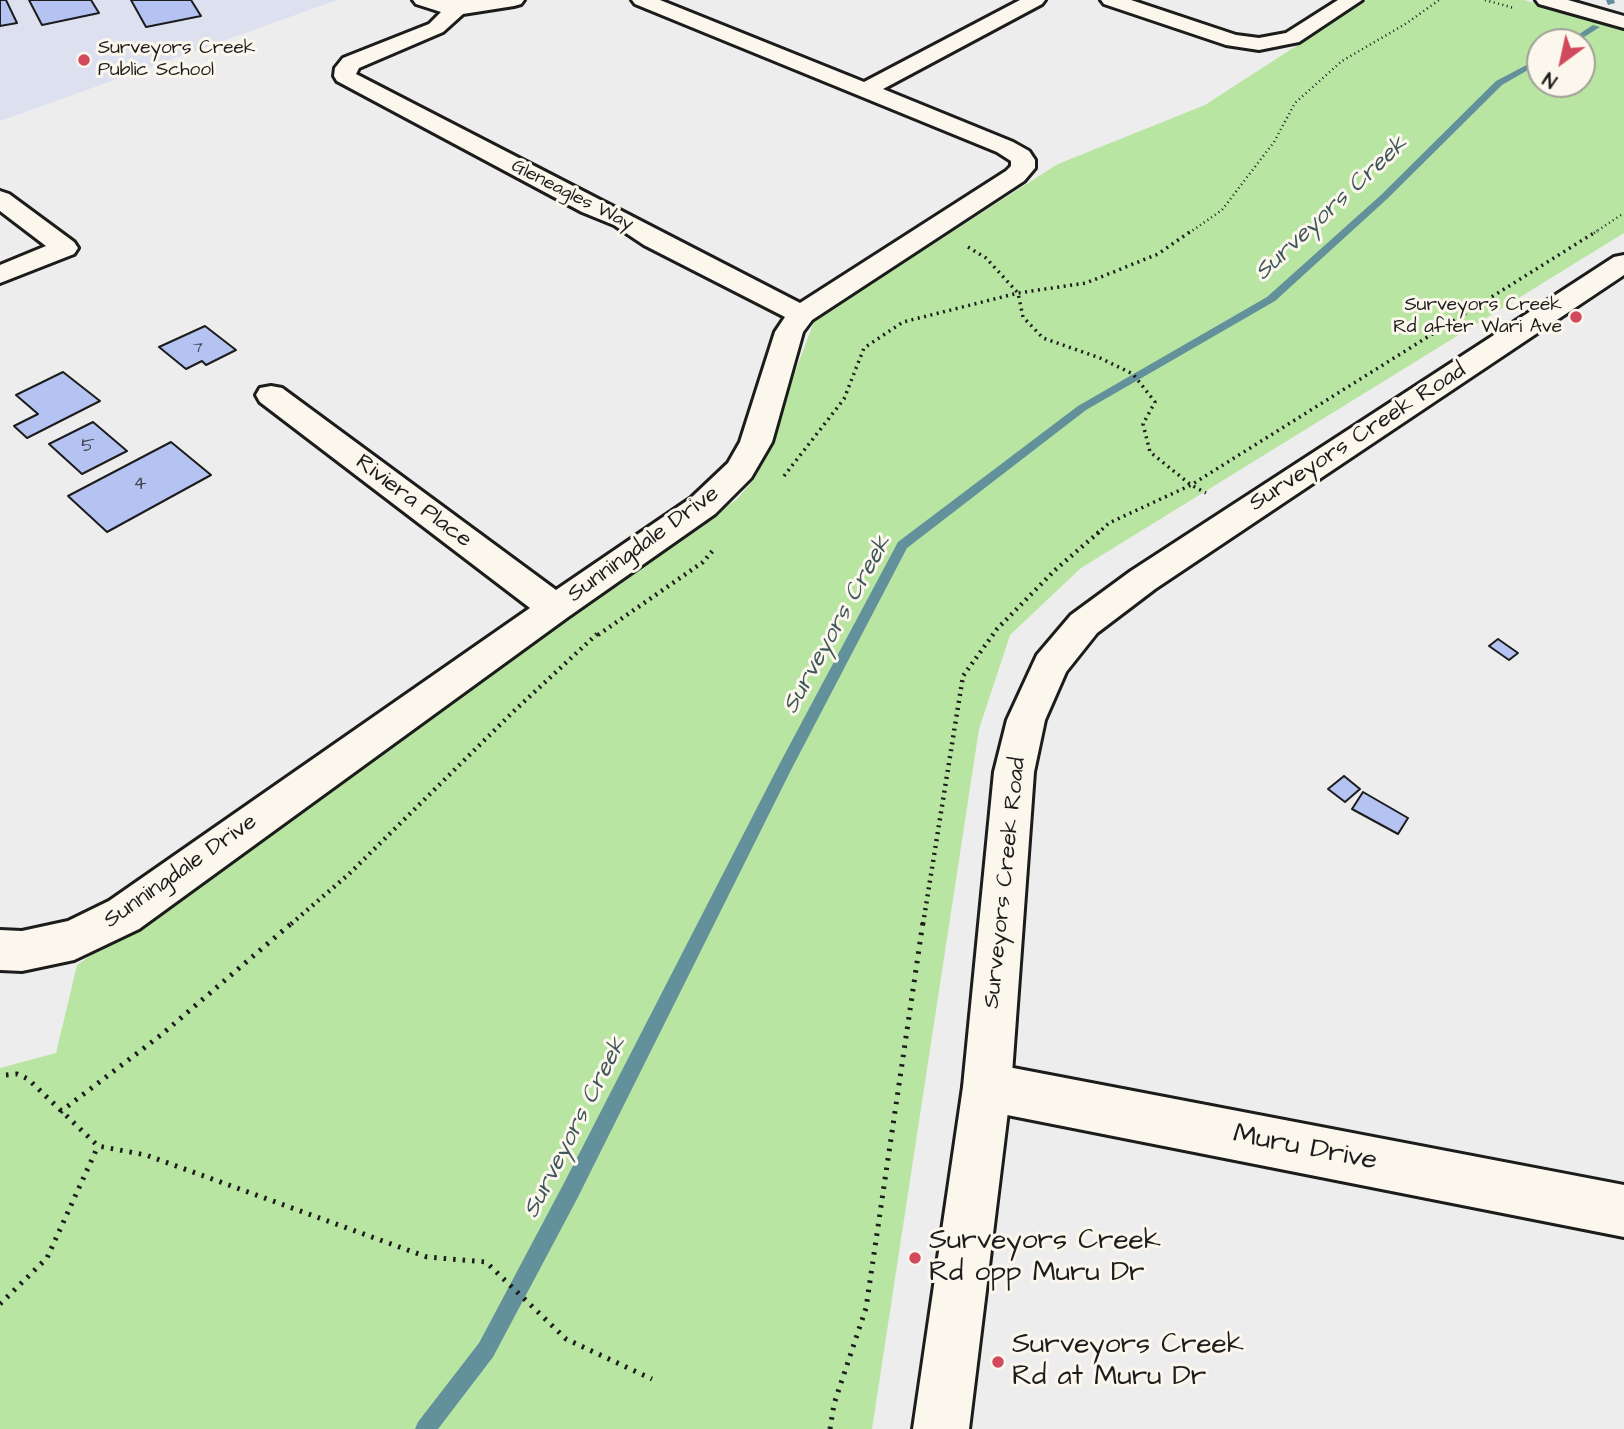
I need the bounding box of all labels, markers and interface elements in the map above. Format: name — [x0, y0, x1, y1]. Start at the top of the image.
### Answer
north arrow — [1526, 28, 1596, 98]
place label: Surveyors Creek Public School — [98, 38, 255, 82]
marker: Surveyors Creek Public School — [76, 52, 92, 68]
text: N — [1538, 65, 1563, 94]
water label: Surveyors Creek — [1249, 131, 1415, 287]
street label: Gleneagles Way — [507, 155, 637, 237]
place label: Surveyors Creek Rd after Wari Ave — [1393, 295, 1562, 339]
marker: Surveyors Creek Rd after Wari Ave — [1568, 309, 1584, 325]
house number: 7 — [193, 339, 203, 359]
street label: Surveyors Creek Road — [1245, 358, 1471, 518]
house number: 5 — [81, 436, 95, 458]
street label: Riviera Place — [349, 449, 477, 555]
house number: 4 — [134, 474, 146, 496]
street label: Sunningdale Drive — [563, 481, 725, 609]
water label: Surveyors Creek — [777, 531, 899, 719]
street label: Surveyors Creek Road — [979, 756, 1033, 1010]
street label: Sunningdale Drive — [99, 809, 263, 935]
water label: Surveyors Creek — [518, 1033, 634, 1223]
street label: Muru Drive — [1230, 1119, 1380, 1179]
place label: Surveyors Creek Rd opp Muru Dr — [929, 1225, 1161, 1291]
marker: Surveyors Creek Rd opp Muru Dr — [907, 1250, 923, 1266]
place label: Surveyors Creek Rd at Muru Dr — [1012, 1329, 1244, 1395]
marker: Surveyors Creek Rd at Muru Dr — [990, 1354, 1006, 1370]

